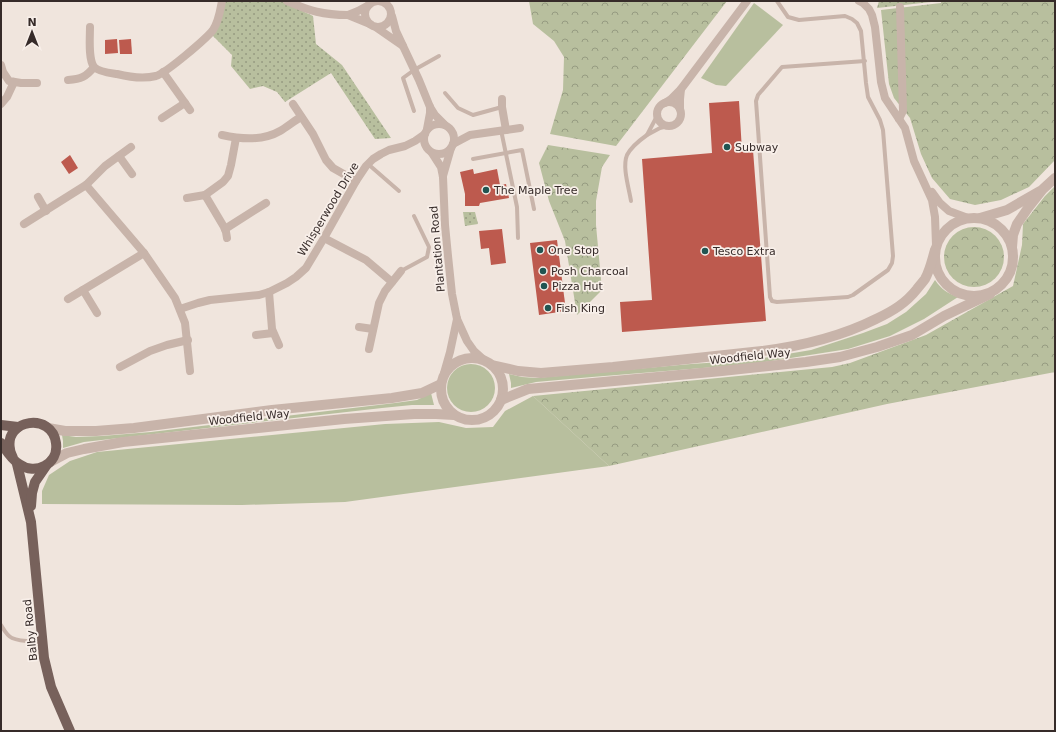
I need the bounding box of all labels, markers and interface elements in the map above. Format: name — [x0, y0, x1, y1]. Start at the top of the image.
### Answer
north arrow — [12, 12, 52, 52]
text: N — [27, 16, 37, 29]
place label: Subway — [735, 141, 779, 154]
marker: Subway — [722, 142, 732, 152]
street label: Whisperwood Drive — [295, 160, 362, 259]
place label: The Maple Tree — [493, 184, 578, 197]
marker: The Maple Tree — [481, 185, 491, 195]
street label: Plantation Road — [427, 205, 448, 293]
place label: One Stop — [548, 244, 599, 257]
marker: One Stop — [535, 245, 545, 255]
place label: Tesco Extra — [712, 245, 776, 258]
marker: Tesco Extra — [700, 246, 710, 256]
place label: Posh Charcoal — [551, 265, 628, 278]
marker: Posh Charcoal — [538, 266, 548, 276]
place label: Pizza Hut — [552, 280, 603, 293]
marker: Pizza Hut — [539, 281, 549, 291]
place label: Fish King — [556, 302, 605, 315]
marker: Fish King — [543, 303, 553, 313]
street label: Woodfield Way — [709, 346, 792, 367]
street label: Woodfield Way — [208, 407, 291, 428]
street label: Balby Road — [21, 598, 40, 661]

